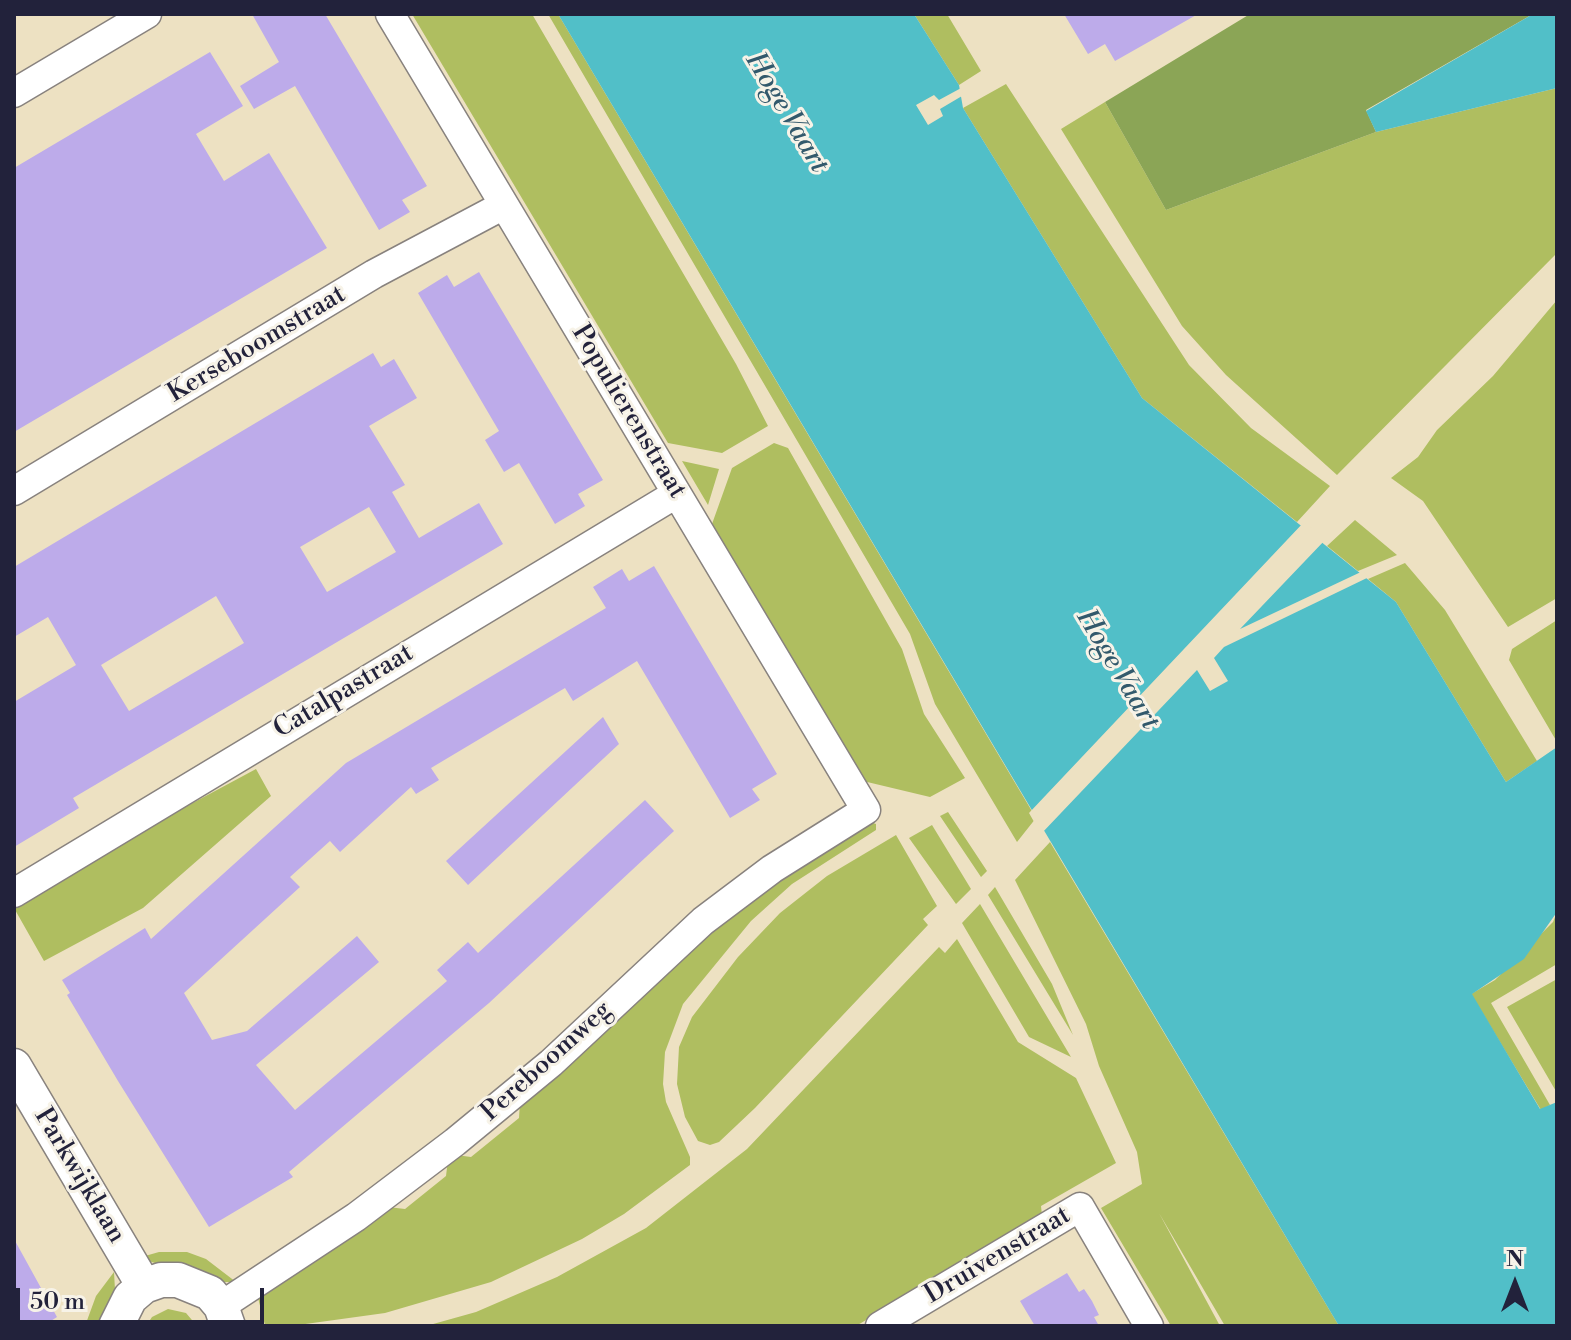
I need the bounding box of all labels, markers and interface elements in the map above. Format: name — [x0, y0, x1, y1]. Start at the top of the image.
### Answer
water label: Hoge Vaart — [737, 47, 835, 179]
street label: Kerseboomstraat — [162, 280, 352, 410]
street label: Populierenstraat — [564, 320, 692, 504]
water label: Hoge Vaart — [1068, 604, 1166, 736]
street label: Catalpastraat — [269, 638, 419, 746]
street label: Pereboomweg — [475, 995, 619, 1129]
street label: Parkwijklaan — [27, 1103, 131, 1249]
street label: Druivenstraat — [920, 1200, 1076, 1312]
north arrow — [1475, 1244, 1555, 1324]
text: N — [1506, 1246, 1524, 1273]
scale bar — [20, 1272, 268, 1322]
text: 50 m — [30, 1287, 85, 1317]

